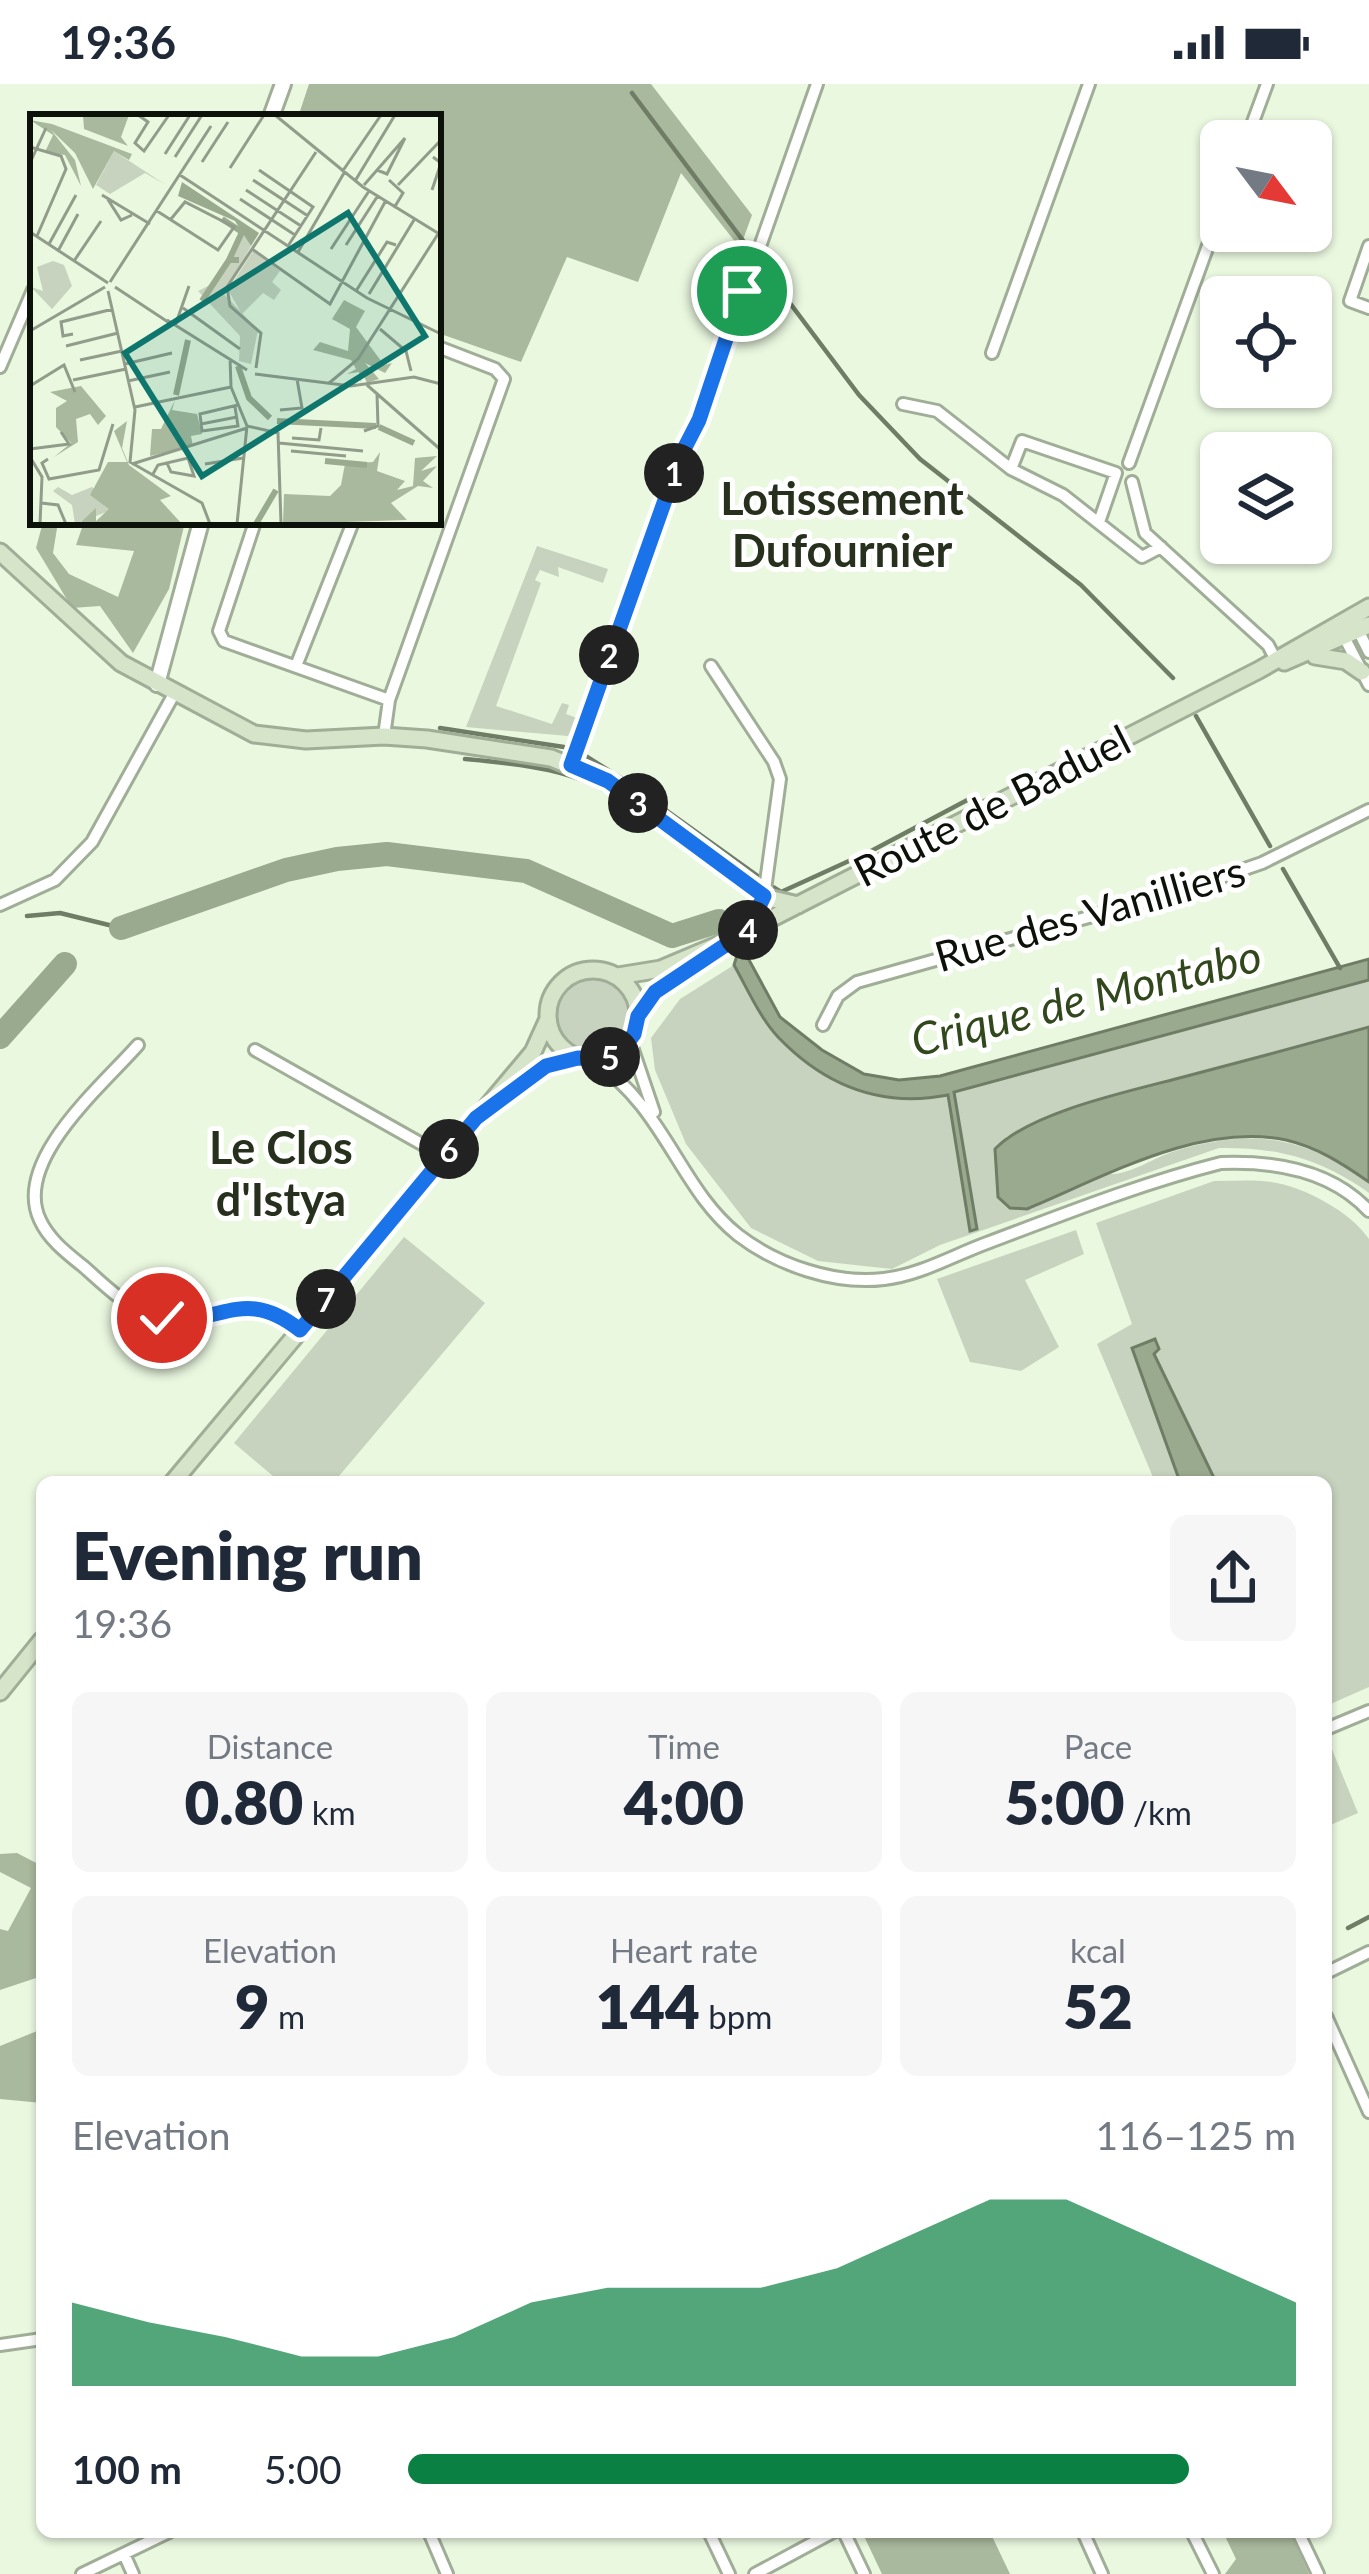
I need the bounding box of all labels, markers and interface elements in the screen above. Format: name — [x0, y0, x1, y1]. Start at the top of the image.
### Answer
text: 19:36 — [60, 15, 176, 69]
inset map — [30, 114, 441, 525]
north arrow — [1200, 120, 1332, 252]
map controls — [1200, 120, 1332, 564]
pin — [691, 240, 793, 342]
icon: arrive — [709, 258, 775, 324]
button: locate — [1200, 276, 1332, 408]
button: layers — [1200, 432, 1332, 564]
pin: 1 — [644, 443, 704, 503]
text: 1 — [664, 453, 684, 493]
district label: Lotissement Dufournier — [720, 471, 964, 577]
pin: 2 — [579, 625, 639, 685]
text: 2 — [599, 635, 619, 675]
street label: Route de Baduel — [845, 714, 1138, 896]
pin: 3 — [608, 773, 668, 833]
text: 3 — [628, 783, 648, 823]
street label: Rue des Vanilliers — [929, 845, 1250, 981]
pin: 4 — [718, 900, 778, 960]
text: 4 — [738, 910, 758, 950]
water label: Crique de Montabo — [905, 927, 1266, 1067]
pin: 5 — [580, 1027, 640, 1087]
text: 5 — [600, 1037, 620, 1077]
pin: 6 — [419, 1119, 479, 1179]
district label: Le Clos d'Istya — [209, 1120, 353, 1226]
text: 6 — [439, 1129, 459, 1169]
pin — [111, 1267, 213, 1369]
pin: 7 — [296, 1269, 356, 1329]
text: 7 — [316, 1279, 336, 1319]
icon: check — [129, 1285, 195, 1351]
text: Evening run — [72, 1515, 423, 1594]
button: share — [1170, 1515, 1296, 1641]
text: 19:36 — [72, 1600, 172, 1646]
text: Distance — [207, 1726, 333, 1766]
text: Time — [648, 1726, 720, 1766]
text: Pace — [1064, 1726, 1132, 1766]
text: 0.80 — [184, 1766, 303, 1838]
text: 4:00 — [624, 1766, 744, 1838]
text: 5:00 — [1004, 1766, 1125, 1838]
text: km — [303, 1792, 356, 1832]
text: /km — [1125, 1792, 1192, 1832]
text: Elevation — [203, 1930, 337, 1970]
text: Heart rate — [610, 1930, 758, 1970]
text: kcal — [1070, 1930, 1126, 1970]
text: 9 — [235, 1970, 270, 2042]
text: 144 — [596, 1970, 700, 2042]
text: 52 — [1063, 1970, 1133, 2042]
text: m — [270, 1996, 305, 2036]
text: bpm — [700, 1996, 772, 2036]
text: Elevation — [72, 2112, 230, 2158]
text: 116–125 m — [1096, 2112, 1296, 2158]
text: 100 m — [72, 2446, 182, 2492]
text: 5:00 — [264, 2446, 342, 2492]

